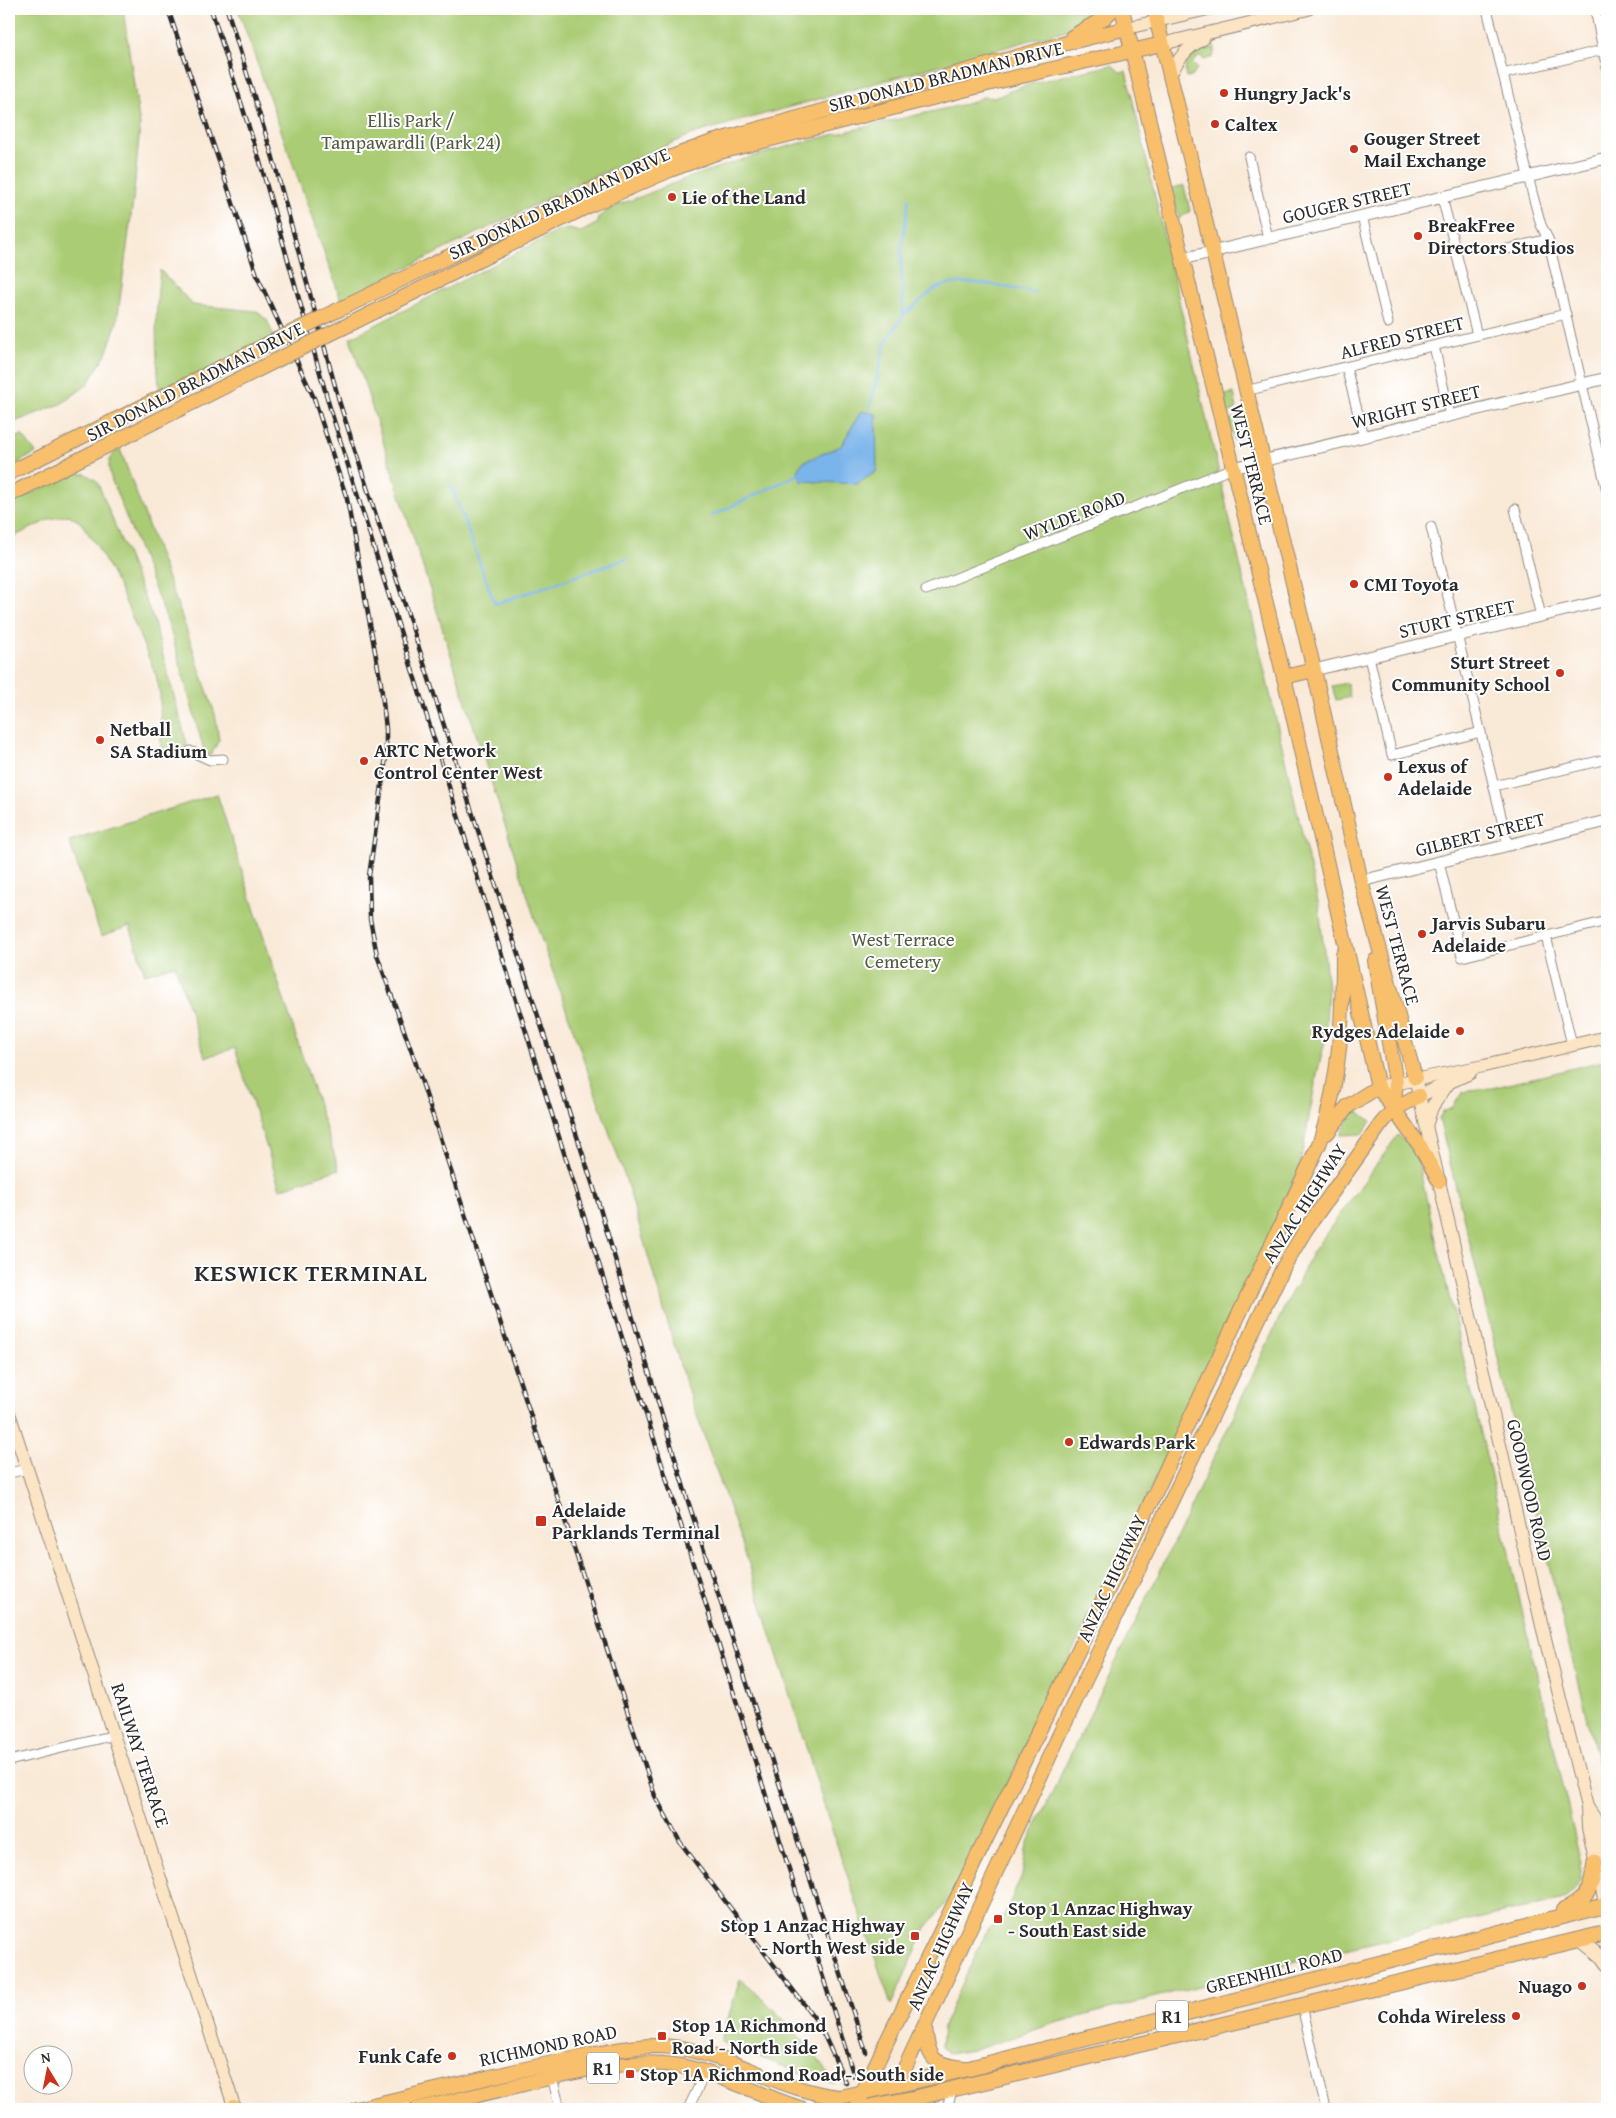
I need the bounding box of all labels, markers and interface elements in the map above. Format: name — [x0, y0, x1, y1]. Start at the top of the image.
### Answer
street label: SIR DONALD BRADMAN DRIVE — [826, 33, 1067, 119]
place label: Hungry Jack's — [1234, 79, 1351, 107]
marker: Hungry Jack's — [1218, 87, 1230, 99]
park label: Ellis Park / Tampawardli (Park 24) — [321, 106, 501, 156]
place label: Caltex — [1225, 110, 1278, 138]
marker: Caltex — [1209, 118, 1221, 130]
place label: Gouger Street Mail Exchange — [1364, 124, 1486, 174]
street label: SIR DONALD BRADMAN DRIVE — [444, 139, 675, 267]
marker: Gouger Street Mail Exchange — [1348, 143, 1360, 155]
street label: GOUGER STREET — [1280, 173, 1415, 230]
place label: Lie of the Land — [682, 183, 806, 211]
marker: Lie of the Land — [666, 191, 678, 203]
place label: BreakFree Directors Studios — [1428, 211, 1574, 261]
marker: BreakFree Directors Studios — [1412, 230, 1424, 242]
street label: ALFRED STREET — [1337, 308, 1467, 366]
street label: SIR DONALD BRADMAN DRIVE — [81, 314, 309, 448]
street label: WRIGHT STREET — [1348, 376, 1484, 436]
street label: WEST TERRACE — [1224, 401, 1281, 528]
street label: WYLDE ROAD — [1019, 483, 1129, 547]
place label: CMI Toyota — [1364, 570, 1459, 598]
marker: CMI Toyota — [1348, 578, 1360, 590]
street label: STURT STREET — [1396, 591, 1518, 645]
place label: Sturt Street Community School — [1392, 648, 1551, 698]
marker: Sturt Street Community School — [1554, 667, 1566, 679]
place label: Netball SA Stadium — [110, 715, 208, 765]
marker: Netball SA Stadium — [94, 734, 106, 746]
place label: ARTC Network Control Center West — [374, 736, 544, 786]
place label: Lexus of Adelaide — [1398, 752, 1472, 802]
marker: ARTC Network Control Center West — [358, 755, 370, 767]
marker: Lexus of Adelaide — [1382, 771, 1394, 783]
street label: GILBERT STREET — [1412, 804, 1548, 864]
street label: WEST TERRACE — [1369, 882, 1428, 1008]
place label: Jarvis Subaru Adelaide — [1429, 909, 1546, 959]
park label: West Terrace Cemetery — [851, 925, 955, 975]
marker: Jarvis Subaru Adelaide — [1416, 928, 1428, 940]
place label: Rydges Adelaide — [1312, 1017, 1450, 1045]
marker: Rydges Adelaide — [1454, 1025, 1466, 1037]
street label: ANZAC HIGHWAY — [1255, 1137, 1354, 1268]
district label: KESWICK TERMINAL — [194, 1255, 428, 1290]
street label: GOODWOOD ROAD — [1500, 1416, 1560, 1564]
place label: Edwards Park — [1079, 1428, 1196, 1456]
marker: Edwards Park — [1063, 1436, 1075, 1448]
place label: Adelaide Parklands Terminal — [552, 1496, 720, 1546]
street label: ANZAC HIGHWAY — [1069, 1509, 1153, 1646]
marker: Adelaide Parklands Terminal — [534, 1514, 548, 1528]
street label: RAILWAY TERRACE — [104, 1679, 178, 1831]
street label: ANZAC HIGHWAY — [899, 1877, 981, 2015]
place label: Stop 1 Anzac Highway - South East side — [1008, 1894, 1193, 1944]
place label: Stop 1 Anzac Highway - North West side — [720, 1911, 905, 1961]
marker: Stop 1 Anzac Highway - South East side — [992, 1913, 1004, 1925]
marker: Stop 1 Anzac Highway - North West side — [909, 1930, 921, 1942]
street label: GREENHILL ROAD — [1203, 1939, 1345, 2001]
place label: Nuago — [1519, 1972, 1572, 2000]
marker: Nuago — [1576, 1980, 1588, 1992]
road number: R1 — [1156, 2000, 1188, 2032]
place label: Cohda Wireless — [1378, 2002, 1506, 2030]
marker: Cohda Wireless — [1510, 2010, 1522, 2022]
place label: Stop 1A Richmond Road - North side — [672, 2011, 826, 2061]
street label: RICHMOND ROAD — [477, 2017, 619, 2073]
marker: Stop 1A Richmond Road - North side — [656, 2030, 668, 2042]
place label: Funk Cafe — [359, 2042, 442, 2070]
north arrow — [22, 2046, 72, 2096]
text: N — [39, 2046, 53, 2068]
marker: Funk Cafe — [446, 2050, 458, 2062]
road number: R1 — [587, 2052, 619, 2084]
place label: Stop 1A Richmond Road - South side — [640, 2060, 944, 2088]
marker: Stop 1A Richmond Road - South side — [624, 2068, 636, 2080]

